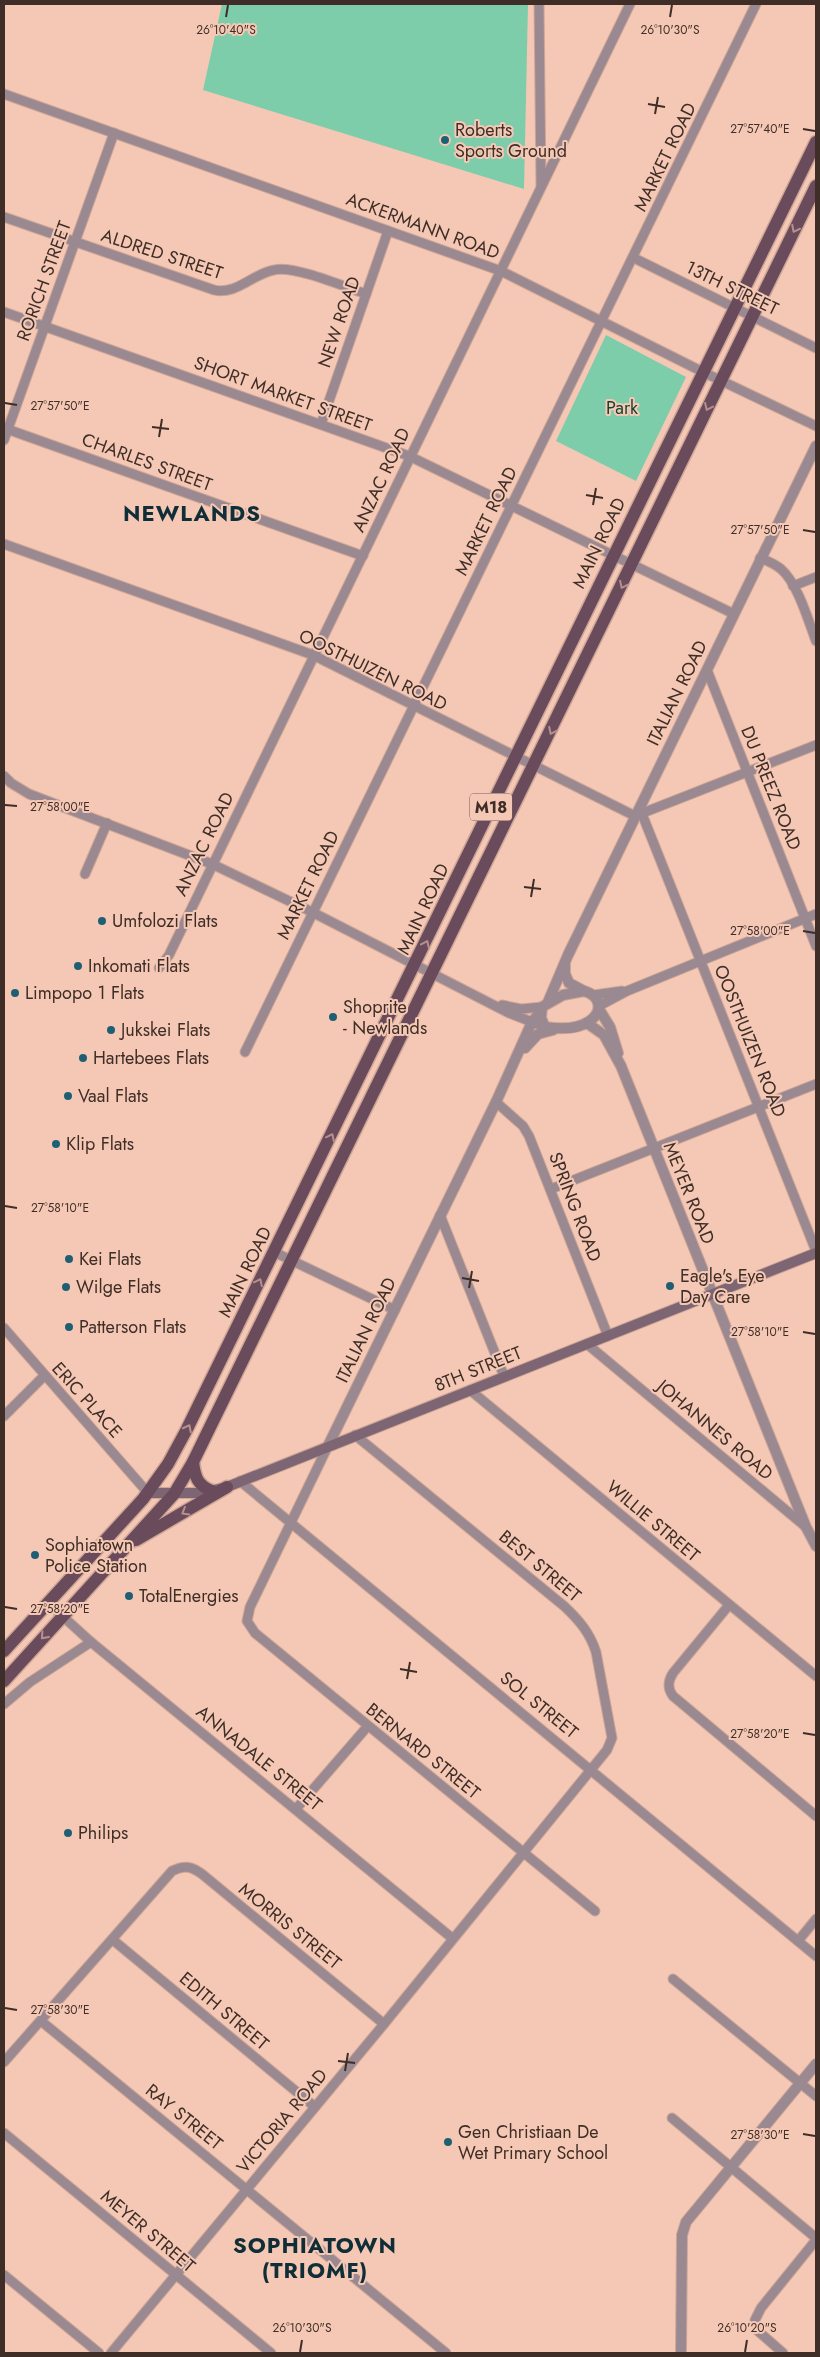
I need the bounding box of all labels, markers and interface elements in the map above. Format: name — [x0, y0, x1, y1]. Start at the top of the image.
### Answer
text: 26°10'40"S — [196, 21, 256, 39]
text: 26°10'30"S — [640, 21, 700, 39]
street label: MARKET ROAD — [627, 98, 703, 216]
place label: Roberts Sports Ground — [455, 117, 567, 164]
text: 27°57'40"E — [730, 120, 790, 138]
marker: Roberts Sports Ground — [439, 134, 451, 146]
street label: ACKERMANN ROAD — [343, 186, 503, 266]
street label: RORICH STREET — [10, 217, 78, 345]
street label: ALDRED STREET — [98, 222, 227, 286]
one-way arrow — [791, 224, 801, 233]
street label: 13TH STREET — [681, 254, 783, 322]
street label: NEW ROAD — [311, 273, 367, 371]
street label: SHORT MARKET STREET — [190, 350, 376, 439]
park label: Park — [606, 395, 638, 421]
text: 27°57'50"E — [30, 397, 90, 415]
one-way arrow — [704, 402, 714, 411]
street label: ANZAC ROAD — [345, 423, 417, 537]
street label: CHARLES STREET — [78, 426, 216, 498]
street label: MARKET ROAD — [448, 462, 524, 580]
street label: MAIN ROAD — [566, 493, 632, 593]
district label: NEWLANDS — [123, 497, 261, 529]
text: 27°57'50"E — [730, 521, 790, 539]
one-way arrow — [619, 580, 629, 589]
street label: OOSTHUIZEN ROAD — [294, 623, 452, 717]
street label: ITALIAN ROAD — [640, 636, 714, 750]
street label: DU PREEZ ROAD — [734, 722, 808, 854]
one-way arrow — [547, 726, 558, 735]
street label: ANZAC ROAD — [168, 788, 240, 900]
road number: M18 — [470, 794, 512, 820]
text: 27°58'00"E — [30, 798, 90, 816]
street label: MARKET ROAD — [270, 826, 346, 944]
street label: MAIN ROAD — [390, 859, 456, 959]
place label: Umfolozi Flats — [112, 908, 218, 934]
marker: Umfolozi Flats — [96, 915, 108, 927]
text: 27°58'00"E — [730, 922, 790, 940]
one-way arrow — [420, 940, 430, 949]
place label: Inkomati Flats — [88, 953, 190, 979]
marker: Inkomati Flats — [72, 960, 84, 972]
street label: OOSTHUIZEN ROAD — [708, 961, 792, 1121]
place label: Limpopo 1 Flats — [25, 980, 144, 1006]
marker: Limpopo 1 Flats — [9, 987, 21, 999]
place label: Shoprite - Newlands — [343, 994, 427, 1041]
marker: Shoprite - Newlands — [327, 1011, 339, 1023]
place label: Jukskei Flats — [119, 1017, 210, 1043]
marker: Jukskei Flats — [105, 1024, 117, 1036]
place label: Hartebees Flats — [93, 1045, 209, 1071]
marker: Hartebees Flats — [77, 1052, 89, 1064]
place label: Vaal Flats — [78, 1083, 148, 1109]
marker: Vaal Flats — [62, 1090, 74, 1102]
place label: Klip Flats — [66, 1131, 134, 1157]
one-way arrow — [325, 1133, 335, 1142]
marker: Klip Flats — [50, 1138, 62, 1150]
street label: MEYER ROAD — [657, 1138, 721, 1248]
street label: SPRING ROAD — [542, 1148, 608, 1266]
text: 27°58'10"E — [31, 1199, 89, 1217]
street label: MAIN ROAD — [212, 1222, 278, 1322]
place label: Kei Flats — [79, 1246, 141, 1272]
marker: Kei Flats — [63, 1253, 75, 1265]
place label: Eagle's Eye Day Care — [680, 1263, 765, 1310]
street label: ITALIAN ROAD — [329, 1273, 403, 1387]
place label: Wilge Flats — [76, 1274, 161, 1300]
one-way arrow — [253, 1278, 263, 1287]
marker: Eagle's Eye Day Care — [664, 1280, 676, 1292]
marker: Wilge Flats — [60, 1281, 72, 1293]
place label: Patterson Flats — [79, 1314, 186, 1340]
marker: Patterson Flats — [63, 1321, 75, 1333]
text: 27°58'10"E — [731, 1323, 789, 1341]
street label: 8TH STREET — [430, 1339, 526, 1398]
street label: ERIC PLACE — [46, 1356, 128, 1444]
street label: JOHANNES ROAD — [650, 1372, 779, 1486]
one-way arrow — [182, 1424, 192, 1433]
street label: WILLIE STREET — [601, 1474, 706, 1568]
one-way arrow — [181, 1506, 190, 1516]
street label: BEST STREET — [493, 1524, 587, 1609]
place label: Sophiatown Police Station — [45, 1532, 147, 1579]
marker: Sophiatown Police Station — [29, 1549, 41, 1561]
place label: TotalEnergies — [139, 1583, 239, 1609]
marker: TotalEnergies — [123, 1590, 135, 1602]
text: 27°58'20"E — [30, 1600, 90, 1618]
one-way arrow — [41, 1630, 50, 1639]
street label: SOL STREET — [494, 1665, 584, 1745]
street label: BERNARD STREET — [360, 1697, 486, 1806]
street label: ANNADALE STREET — [191, 1699, 328, 1817]
text: 27°58'20"E — [730, 1725, 790, 1743]
place label: Philips — [78, 1820, 128, 1846]
marker: Philips — [62, 1827, 74, 1839]
street label: MORRIS STREET — [233, 1877, 347, 1976]
street label: EDITH STREET — [174, 1966, 275, 2057]
text: 27°58'30"E — [30, 2001, 90, 2019]
street label: VICTORIA ROAD — [230, 2063, 334, 2179]
street label: RAY STREET — [140, 2078, 229, 2157]
place label: Gen Christiaan De Wet Primary School — [458, 2119, 608, 2166]
text: 27°58'30"E — [730, 2126, 790, 2144]
marker: Gen Christiaan De Wet Primary School — [442, 2136, 454, 2148]
street label: MEYER STREET — [95, 2184, 201, 2279]
district label: SOPHIATOWN (TRIOMF) — [233, 2229, 397, 2286]
text: 26°10'30"S — [272, 2319, 332, 2337]
text: 26°10'20"S — [717, 2319, 777, 2337]

